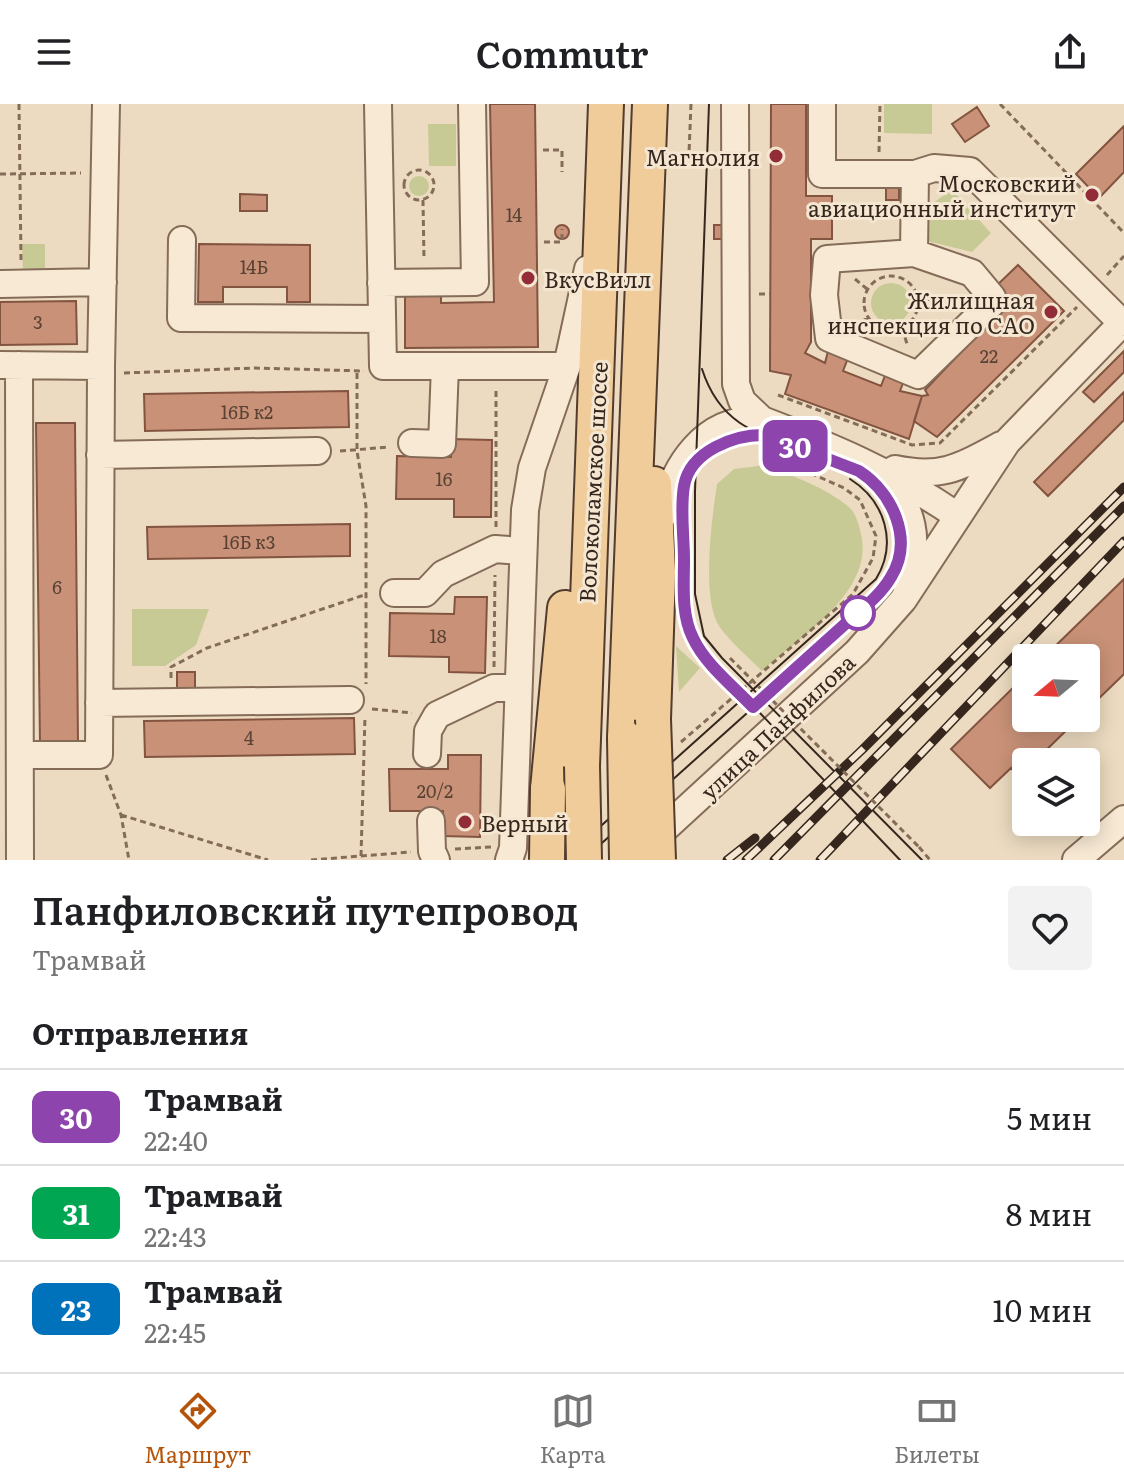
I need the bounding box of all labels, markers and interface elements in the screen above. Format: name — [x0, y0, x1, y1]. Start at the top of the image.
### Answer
text: Commutr — [476, 26, 648, 79]
icon: menu — [32, 30, 76, 74]
icon: share — [1048, 30, 1092, 74]
place label: Магнолия — [646, 140, 760, 173]
marker: Магнолия — [767, 147, 785, 165]
place label: Московский авиационный институт — [808, 166, 1076, 224]
marker: Московский авиационный институт — [1083, 186, 1101, 204]
house number: 14 — [506, 201, 522, 228]
house number: 14Б — [240, 253, 268, 280]
place label: ВкусВилл — [544, 262, 651, 295]
marker: ВкусВилл — [519, 269, 537, 287]
place label: Жилищная инспекция по САО — [827, 283, 1035, 341]
marker: Жилищная инспекция по САО — [1042, 303, 1060, 321]
house number: 3 — [33, 308, 43, 335]
house number: 22 — [980, 342, 998, 369]
street label: Волоколамское шоссе — [569, 361, 615, 603]
house number: 16Б к2 — [221, 398, 273, 425]
line badge: 30 — [759, 420, 831, 472]
text: 30 — [779, 425, 811, 467]
house number: 16 — [436, 465, 453, 492]
house number: 16Б к3 — [223, 528, 276, 555]
house number: 6 — [52, 573, 62, 600]
unlabelled marker — [841, 596, 875, 630]
house number: 18 — [429, 622, 447, 649]
north arrow — [1012, 644, 1100, 732]
map controls — [1012, 644, 1100, 836]
street label: улица Панфилова — [692, 645, 862, 807]
house number: 4 — [244, 724, 254, 751]
button: layers — [1012, 748, 1100, 836]
house number: 20/2 — [417, 777, 453, 804]
place label: Верный — [481, 806, 569, 839]
marker: Верный — [456, 813, 474, 831]
text: Панфиловский путепровод — [32, 880, 578, 937]
button: heart — [1008, 886, 1092, 970]
text: Трамвай — [32, 939, 146, 978]
text: Отправления — [32, 1010, 248, 1054]
text: Трамвай — [144, 1076, 283, 1120]
text: 5 мин — [1007, 1095, 1092, 1139]
text: 30 — [60, 1096, 92, 1138]
text: 22:40 — [144, 1120, 208, 1159]
text: Трамвай — [144, 1172, 283, 1216]
text: 8 мин — [1006, 1191, 1092, 1235]
text: 31 — [62, 1192, 90, 1234]
text: 22:43 — [144, 1216, 207, 1255]
text: Трамвай — [144, 1268, 283, 1312]
text: 10 мин — [993, 1287, 1092, 1331]
text: 23 — [61, 1288, 91, 1330]
text: 22:45 — [144, 1312, 206, 1351]
tab: Маршрут — [144, 1389, 251, 1470]
tab: Карта — [540, 1389, 606, 1470]
tab: Билеты — [894, 1389, 980, 1470]

